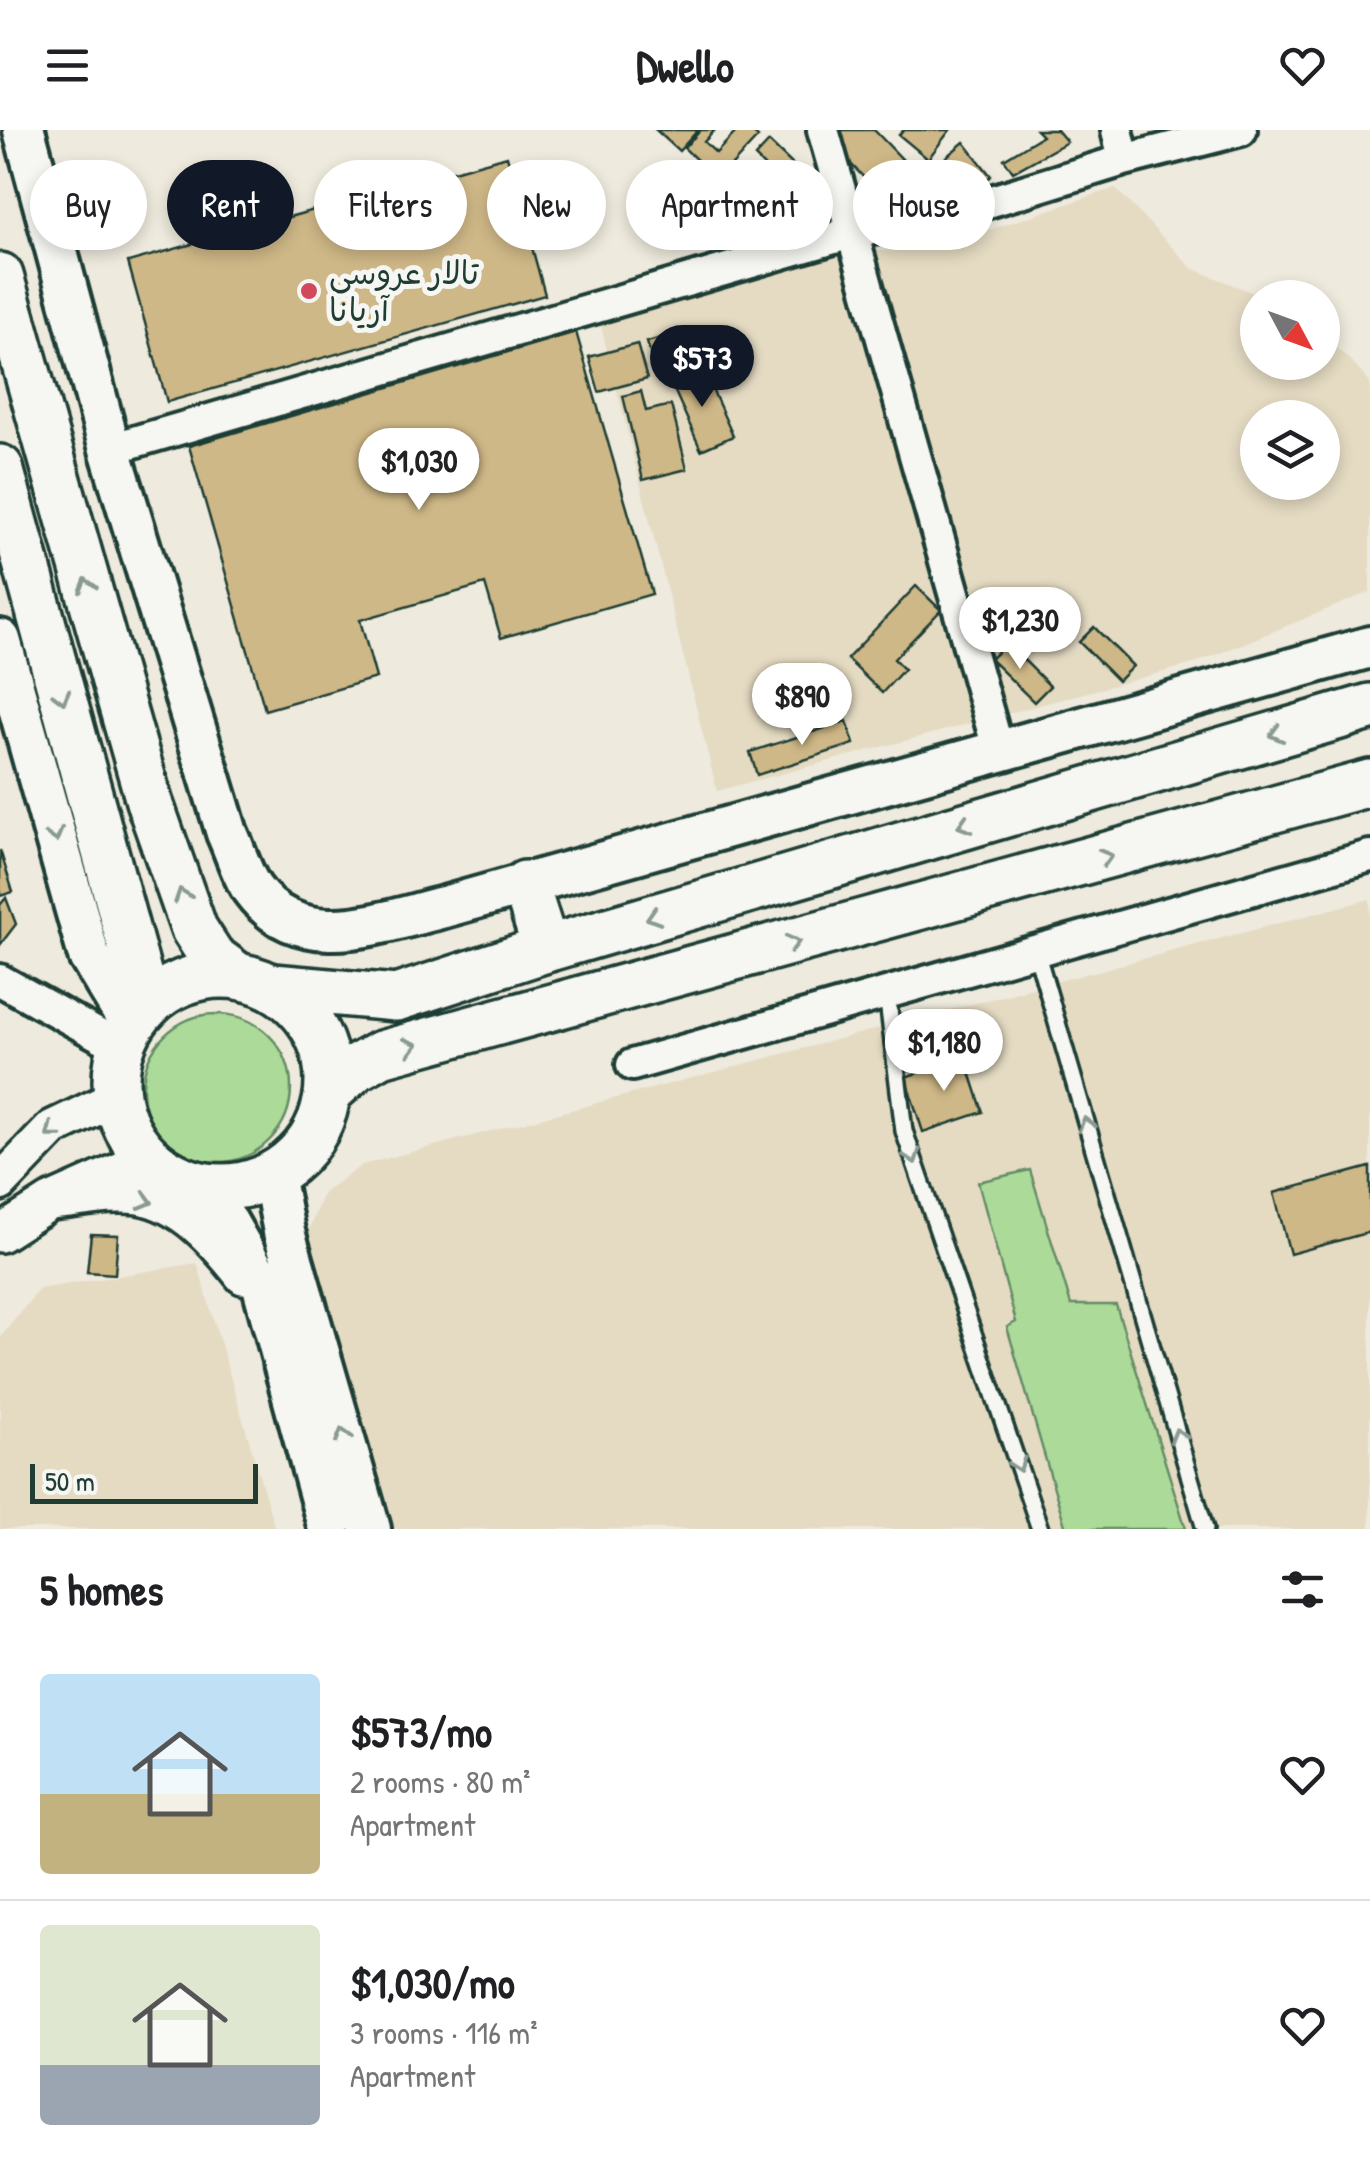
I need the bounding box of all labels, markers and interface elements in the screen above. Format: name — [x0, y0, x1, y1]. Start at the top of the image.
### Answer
text: Dwello — [636, 35, 734, 96]
icon: menu — [40, 38, 95, 93]
icon: heart — [1275, 38, 1330, 93]
chip: Buy — [30, 160, 147, 250]
chip: Rent — [167, 160, 294, 250]
chip: Filters — [314, 160, 467, 250]
chip: New — [487, 160, 606, 250]
chip: Apartment — [626, 160, 833, 250]
chip: House — [853, 160, 995, 250]
place label: تالار عروسی آریانا — [329, 251, 479, 331]
marker: تالار عروسی آریانا — [298, 280, 320, 302]
north arrow — [1240, 280, 1340, 380]
map controls — [1240, 280, 1340, 500]
pin: $573 — [643, 325, 761, 410]
text: $573 — [672, 336, 732, 379]
button: layers — [1240, 400, 1340, 500]
pin: $1,030 — [338, 428, 500, 513]
text: $1,030 — [380, 439, 458, 482]
one-way arrow — [78, 576, 99, 594]
pin: $1,230 — [939, 587, 1101, 672]
text: $1,230 — [981, 598, 1059, 641]
pin: $890 — [743, 663, 861, 748]
text: $890 — [774, 674, 830, 717]
one-way arrow — [51, 688, 72, 706]
one-way arrow — [1269, 722, 1286, 743]
one-way arrow — [956, 813, 973, 834]
one-way arrow — [43, 826, 64, 843]
one-way arrow — [1097, 848, 1114, 869]
one-way arrow — [174, 888, 194, 905]
one-way arrow — [645, 905, 662, 926]
one-way arrow — [783, 933, 801, 954]
pin: $1,180 — [863, 1009, 1025, 1094]
text: $1,180 — [907, 1020, 981, 1063]
one-way arrow — [402, 1037, 419, 1058]
one-way arrow — [1077, 1116, 1098, 1133]
one-way arrow — [46, 1121, 64, 1138]
one-way arrow — [901, 1148, 921, 1165]
one-way arrow — [137, 1190, 155, 1211]
one-way arrow — [334, 1427, 355, 1444]
one-way arrow — [1169, 1428, 1190, 1445]
one-way arrow — [1006, 1456, 1026, 1473]
scale bar — [30, 1459, 258, 1504]
text: 50 m — [45, 1462, 95, 1500]
text: 5 homes — [40, 1561, 163, 1618]
icon: filters — [1275, 1562, 1330, 1617]
text: $573/mo — [350, 1703, 492, 1760]
icon: home — [120, 1714, 240, 1834]
icon: heart — [1275, 1747, 1330, 1802]
text: 2 rooms · 80 m² — [350, 1760, 530, 1803]
text: Apartment — [350, 1803, 475, 1846]
text: $1,030/mo — [350, 1954, 515, 2011]
icon: home — [120, 1965, 240, 2085]
icon: heart — [1275, 1998, 1330, 2053]
text: 3 rooms · 116 m² — [350, 2011, 538, 2054]
text: Apartment — [350, 2054, 475, 2097]

